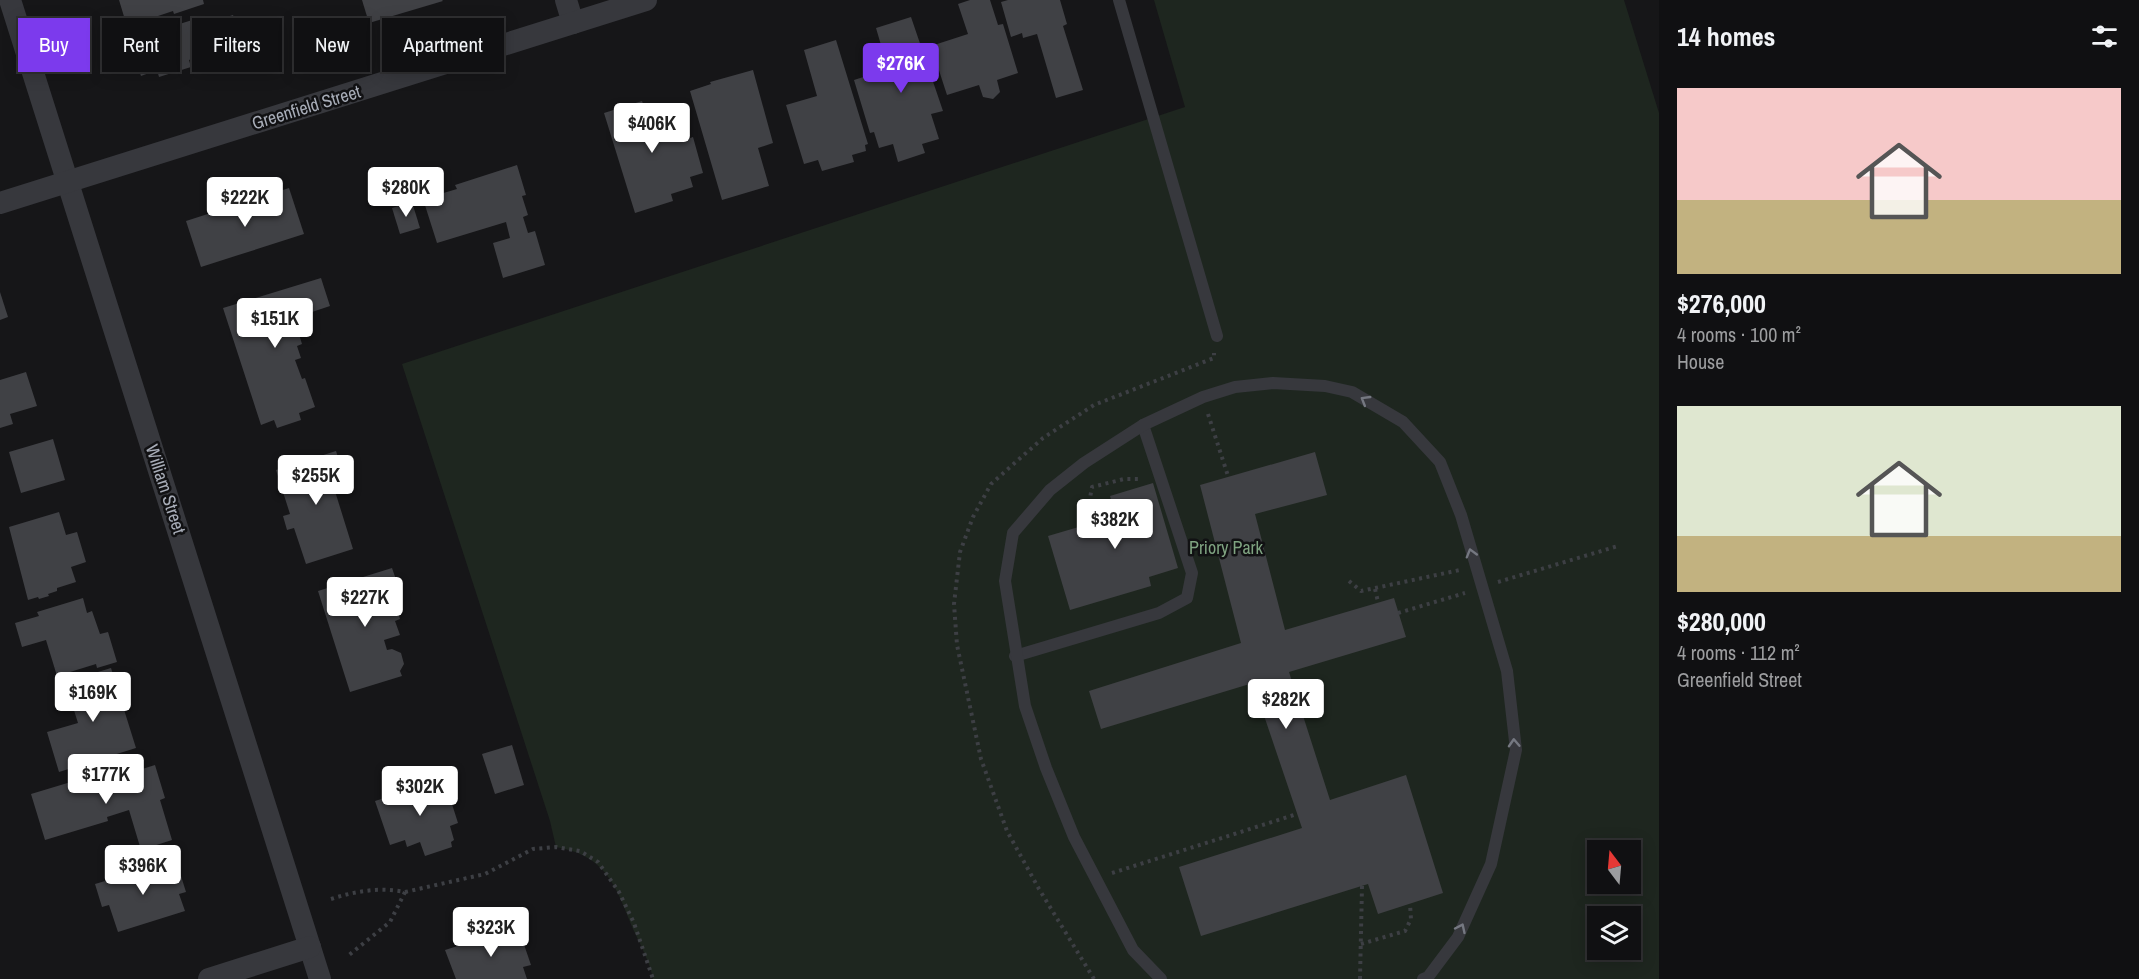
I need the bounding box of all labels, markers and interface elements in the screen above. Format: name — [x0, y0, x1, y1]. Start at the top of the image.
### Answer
chip: Buy — [18, 18, 90, 72]
chip: Rent — [102, 18, 180, 72]
chip: Filters — [192, 18, 282, 72]
chip: New — [294, 18, 370, 72]
chip: Apartment — [382, 18, 504, 72]
text: 14 homes — [1677, 19, 1775, 54]
icon: filters — [2088, 20, 2121, 53]
pin: $276K — [859, 43, 943, 94]
text: $276K — [877, 49, 925, 76]
street label: Greenfield Street — [249, 79, 363, 135]
pin: $406K — [610, 103, 694, 154]
text: $406K — [628, 109, 676, 136]
icon: home — [1845, 127, 1953, 235]
pin: $280K — [364, 167, 448, 218]
text: $280K — [382, 173, 430, 200]
pin: $222K — [203, 177, 287, 228]
text: $222K — [221, 183, 269, 210]
text: $276,000 — [1677, 286, 1766, 321]
pin: $151K — [233, 298, 317, 349]
text: $151K — [251, 304, 299, 331]
text: 4 rooms · 100 m² — [1677, 321, 1801, 348]
text: House — [1677, 348, 1724, 375]
one-way arrow — [1361, 395, 1371, 407]
street label: William Street — [140, 441, 192, 537]
icon: home — [1845, 445, 1953, 553]
pin: $255K — [274, 455, 358, 506]
text: $255K — [292, 461, 340, 488]
pin: $382K — [1073, 499, 1157, 550]
text: $382K — [1091, 505, 1139, 532]
park label: Priory Park — [1189, 535, 1264, 560]
one-way arrow — [1466, 548, 1478, 559]
pin: $227K — [323, 577, 407, 628]
text: $227K — [341, 583, 389, 610]
text: $280,000 — [1677, 604, 1766, 639]
text: 4 rooms · 112 m² — [1677, 639, 1800, 666]
text: Greenfield Street — [1677, 666, 1802, 693]
pin: $169K — [51, 672, 135, 723]
text: $169K — [69, 678, 117, 705]
pin: $282K — [1244, 679, 1328, 730]
text: $282K — [1262, 685, 1310, 712]
one-way arrow — [1508, 738, 1521, 747]
pin: $177K — [64, 754, 148, 805]
text: $177K — [82, 760, 130, 787]
pin: $302K — [378, 766, 462, 817]
text: $302K — [396, 772, 444, 799]
north arrow — [1587, 840, 1641, 894]
map controls — [1587, 840, 1641, 960]
pin: $396K — [101, 845, 185, 896]
text: $396K — [119, 851, 167, 878]
button: layers — [1587, 906, 1641, 960]
pin: $323K — [449, 907, 533, 958]
text: $323K — [467, 913, 515, 940]
one-way arrow — [1454, 924, 1466, 935]

